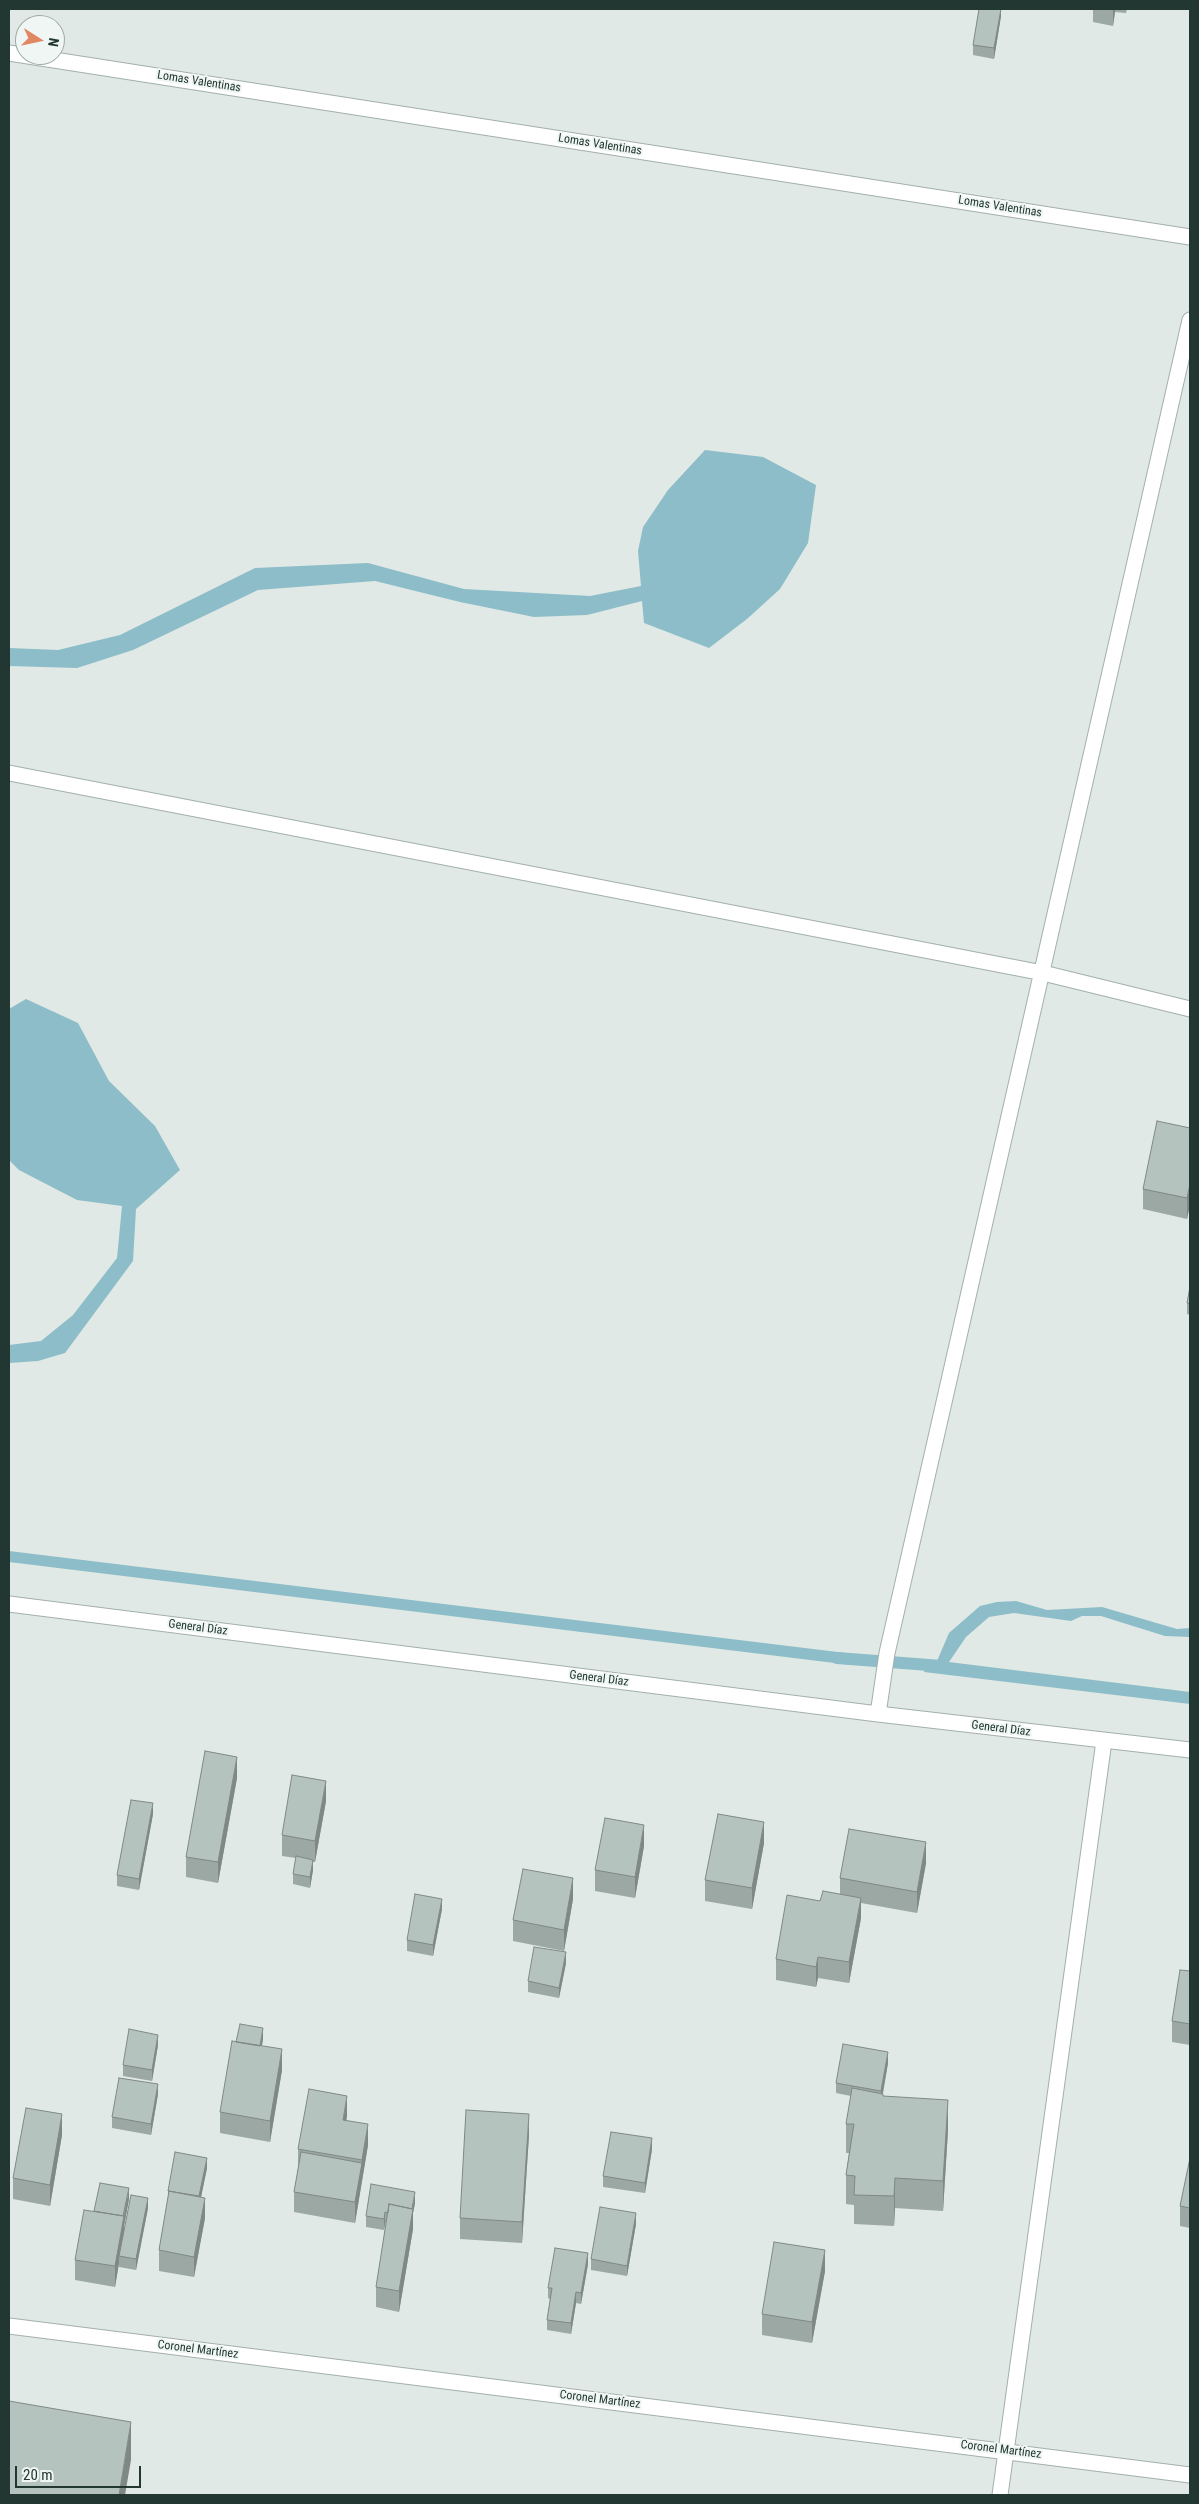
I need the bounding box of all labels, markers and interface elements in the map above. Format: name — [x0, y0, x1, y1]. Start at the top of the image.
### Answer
north arrow — [15, 15, 65, 65]
text: N — [45, 37, 62, 48]
street label: Lomas Valentinas — [156, 68, 242, 96]
street label: Lomas Valentinas — [557, 131, 643, 159]
street label: Lomas Valentinas — [957, 193, 1043, 221]
street label: General Díaz — [168, 1617, 228, 1639]
street label: General Díaz — [569, 1668, 629, 1690]
street label: General Díaz — [971, 1718, 1031, 1740]
street label: Coronel Martínez — [157, 2338, 239, 2362]
street label: Coronel Martínez — [559, 2388, 641, 2412]
street label: Coronel Martínez — [960, 2438, 1042, 2462]
scale bar — [18, 2456, 144, 2488]
text: 20 m — [23, 2466, 53, 2484]

